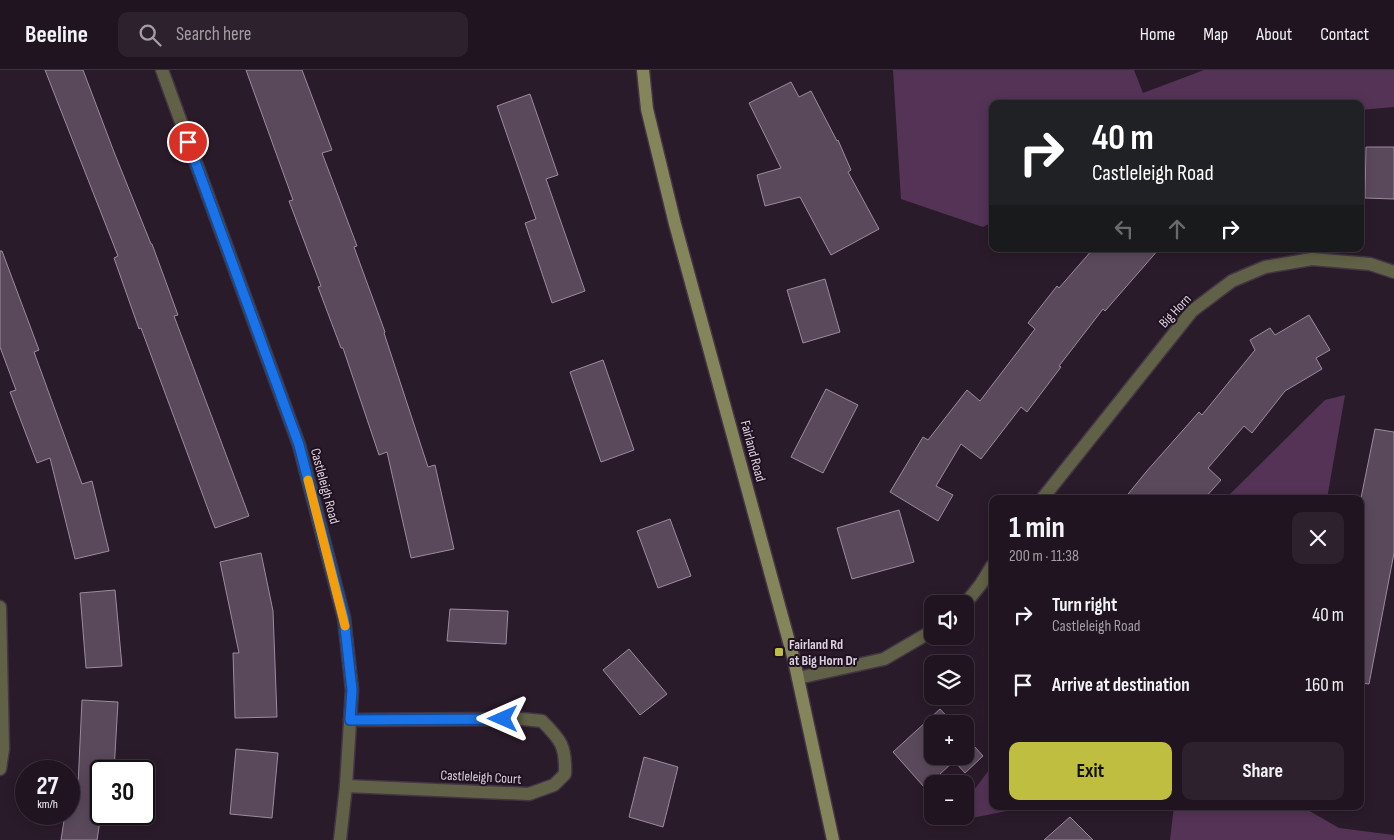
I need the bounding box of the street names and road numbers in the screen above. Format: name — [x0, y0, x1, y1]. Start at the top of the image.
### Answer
street label: Big Horn — [1155, 291, 1195, 331]
street label: Fairland Road — [737, 419, 769, 484]
street label: Castleleigh Road — [307, 446, 343, 526]
street label: Castleleigh Court — [440, 766, 522, 788]

